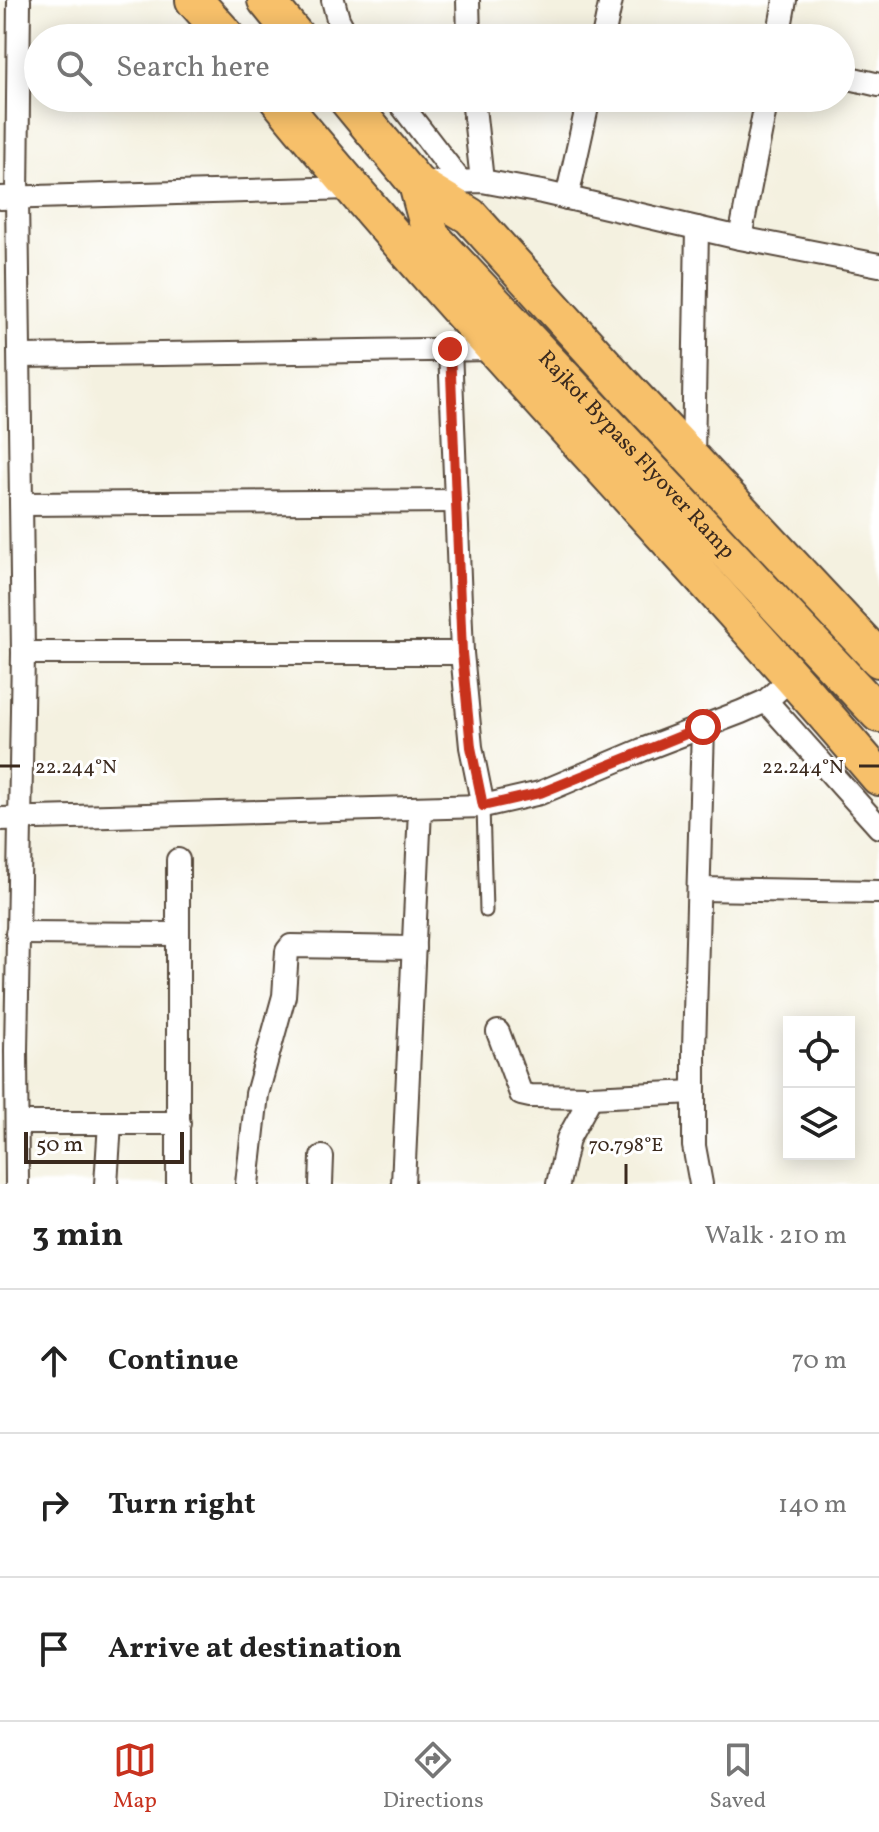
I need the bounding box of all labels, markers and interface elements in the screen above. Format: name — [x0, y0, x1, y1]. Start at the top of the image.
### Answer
search box — [24, 24, 855, 112]
icon: search — [52, 46, 96, 90]
text: Search here — [116, 47, 270, 89]
route end — [432, 331, 468, 367]
street label: Rajkot Bypass Flyover Ramp — [531, 344, 742, 566]
route start — [685, 709, 721, 745]
text: 22.244°N — [35, 754, 117, 782]
text: 22.244°N — [762, 754, 844, 782]
map controls — [783, 1016, 855, 1160]
button: locate — [783, 1016, 855, 1088]
button: layers — [783, 1088, 855, 1160]
scale bar — [24, 1128, 184, 1164]
text: 50 m — [36, 1130, 83, 1161]
text: 70.798°E — [589, 1132, 663, 1160]
text: 3 min — [32, 1213, 123, 1260]
text: Walk · 210 m — [704, 1218, 847, 1254]
icon: ahead — [32, 1339, 76, 1383]
text: Continue — [108, 1340, 239, 1382]
text: 70 m — [792, 1343, 847, 1379]
icon: right — [32, 1483, 76, 1527]
text: Turn right — [108, 1484, 256, 1526]
text: 140 m — [778, 1487, 847, 1523]
icon: arrive — [32, 1627, 76, 1671]
text: Arrive at destination — [108, 1628, 402, 1670]
tab: Map — [113, 1738, 157, 1817]
tab: Directions — [383, 1738, 484, 1817]
tab: Saved — [709, 1738, 766, 1817]

